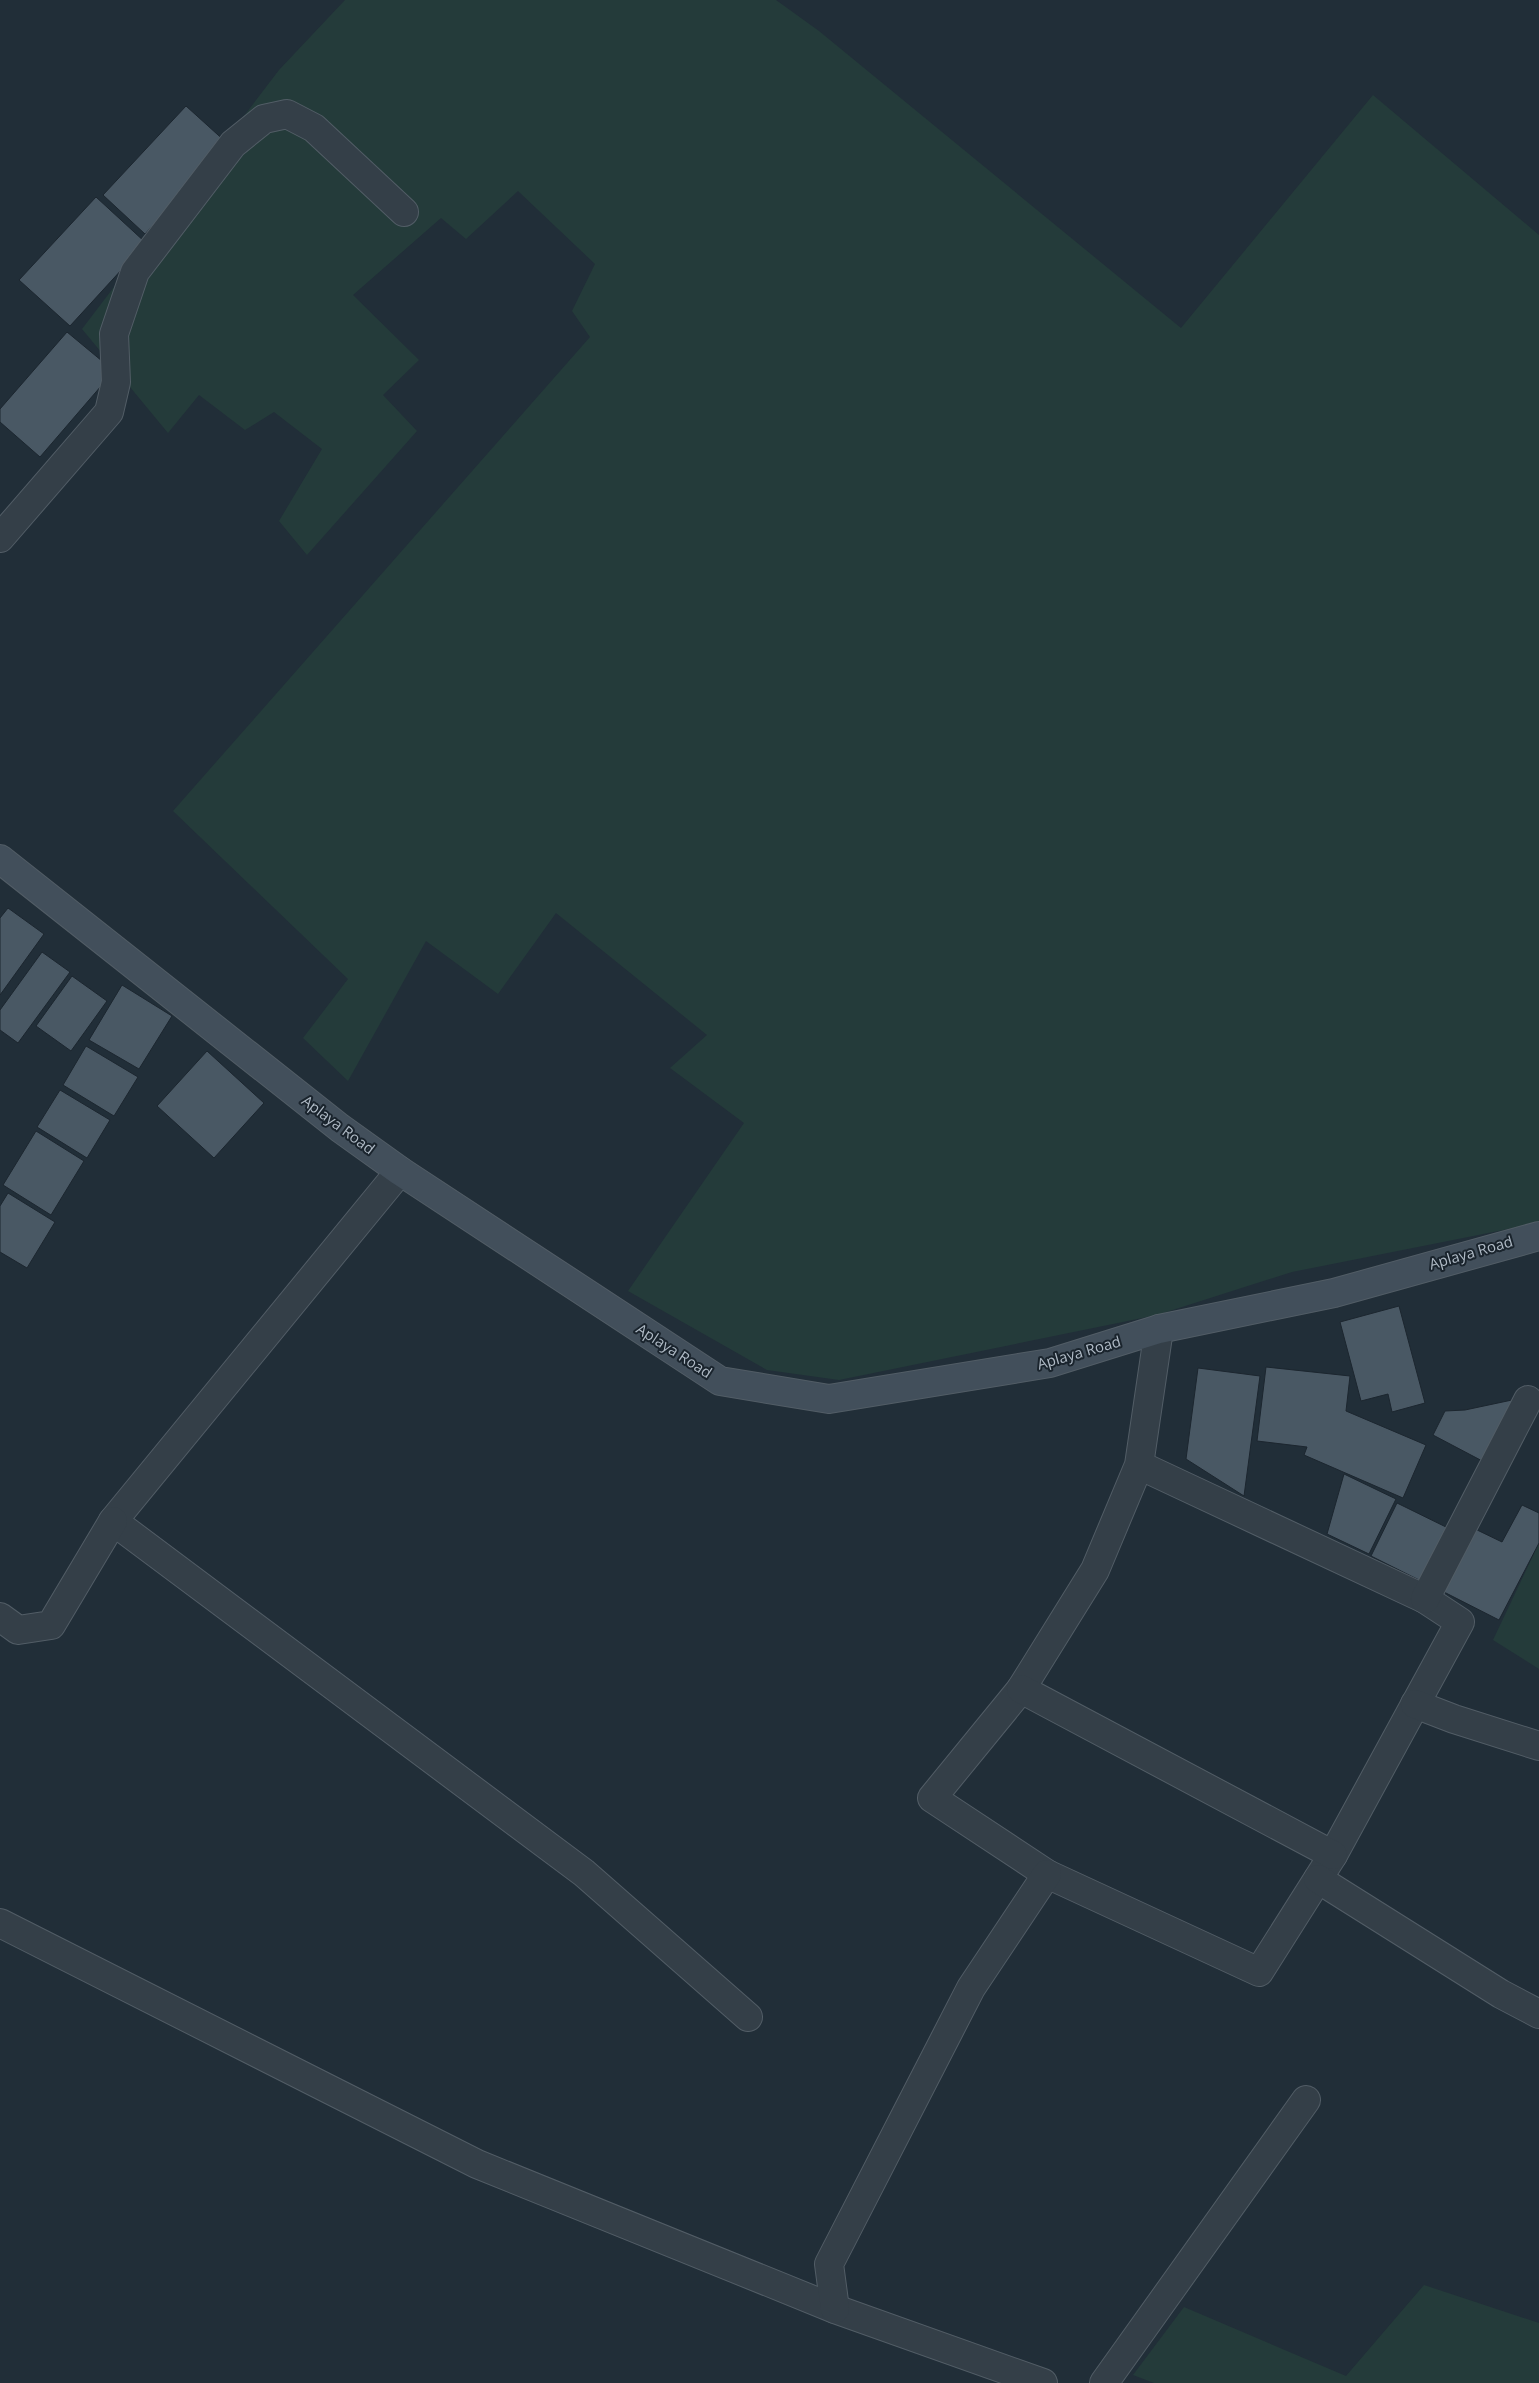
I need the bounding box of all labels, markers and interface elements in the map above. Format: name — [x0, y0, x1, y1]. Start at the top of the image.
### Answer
street label: Aplaya Road — [298, 1090, 379, 1158]
street label: Aplaya Road — [1426, 1231, 1515, 1274]
street label: Aplaya Road — [633, 1318, 716, 1382]
street label: Aplaya Road — [1034, 1331, 1123, 1374]

